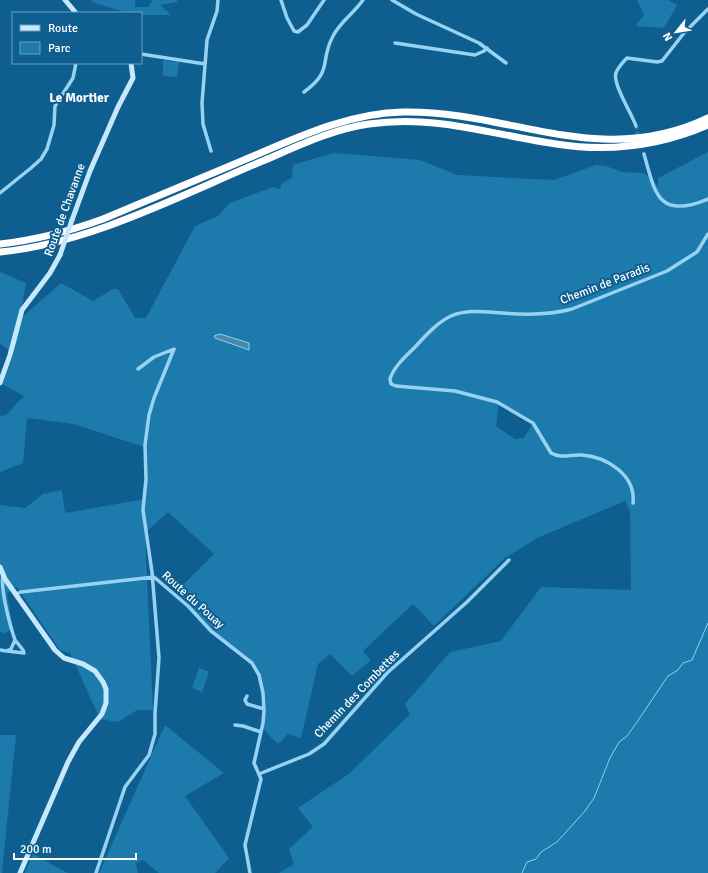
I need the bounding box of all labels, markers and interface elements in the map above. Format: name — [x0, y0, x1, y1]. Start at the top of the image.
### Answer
legend — [12, 12, 142, 64]
north arrow — [656, 12, 696, 52]
text: Route — [48, 21, 78, 36]
text: N — [660, 30, 675, 43]
text: Parc — [48, 41, 71, 56]
district label: Le Mortier — [49, 90, 110, 106]
street label: Route de Chavanne — [41, 161, 89, 259]
street label: Chemin de Paradis — [558, 260, 652, 308]
street label: Route du Pouay — [159, 568, 228, 632]
street label: Chemin des Combettes — [311, 647, 403, 741]
scale bar — [14, 835, 136, 861]
text: 200 m — [20, 842, 52, 857]

